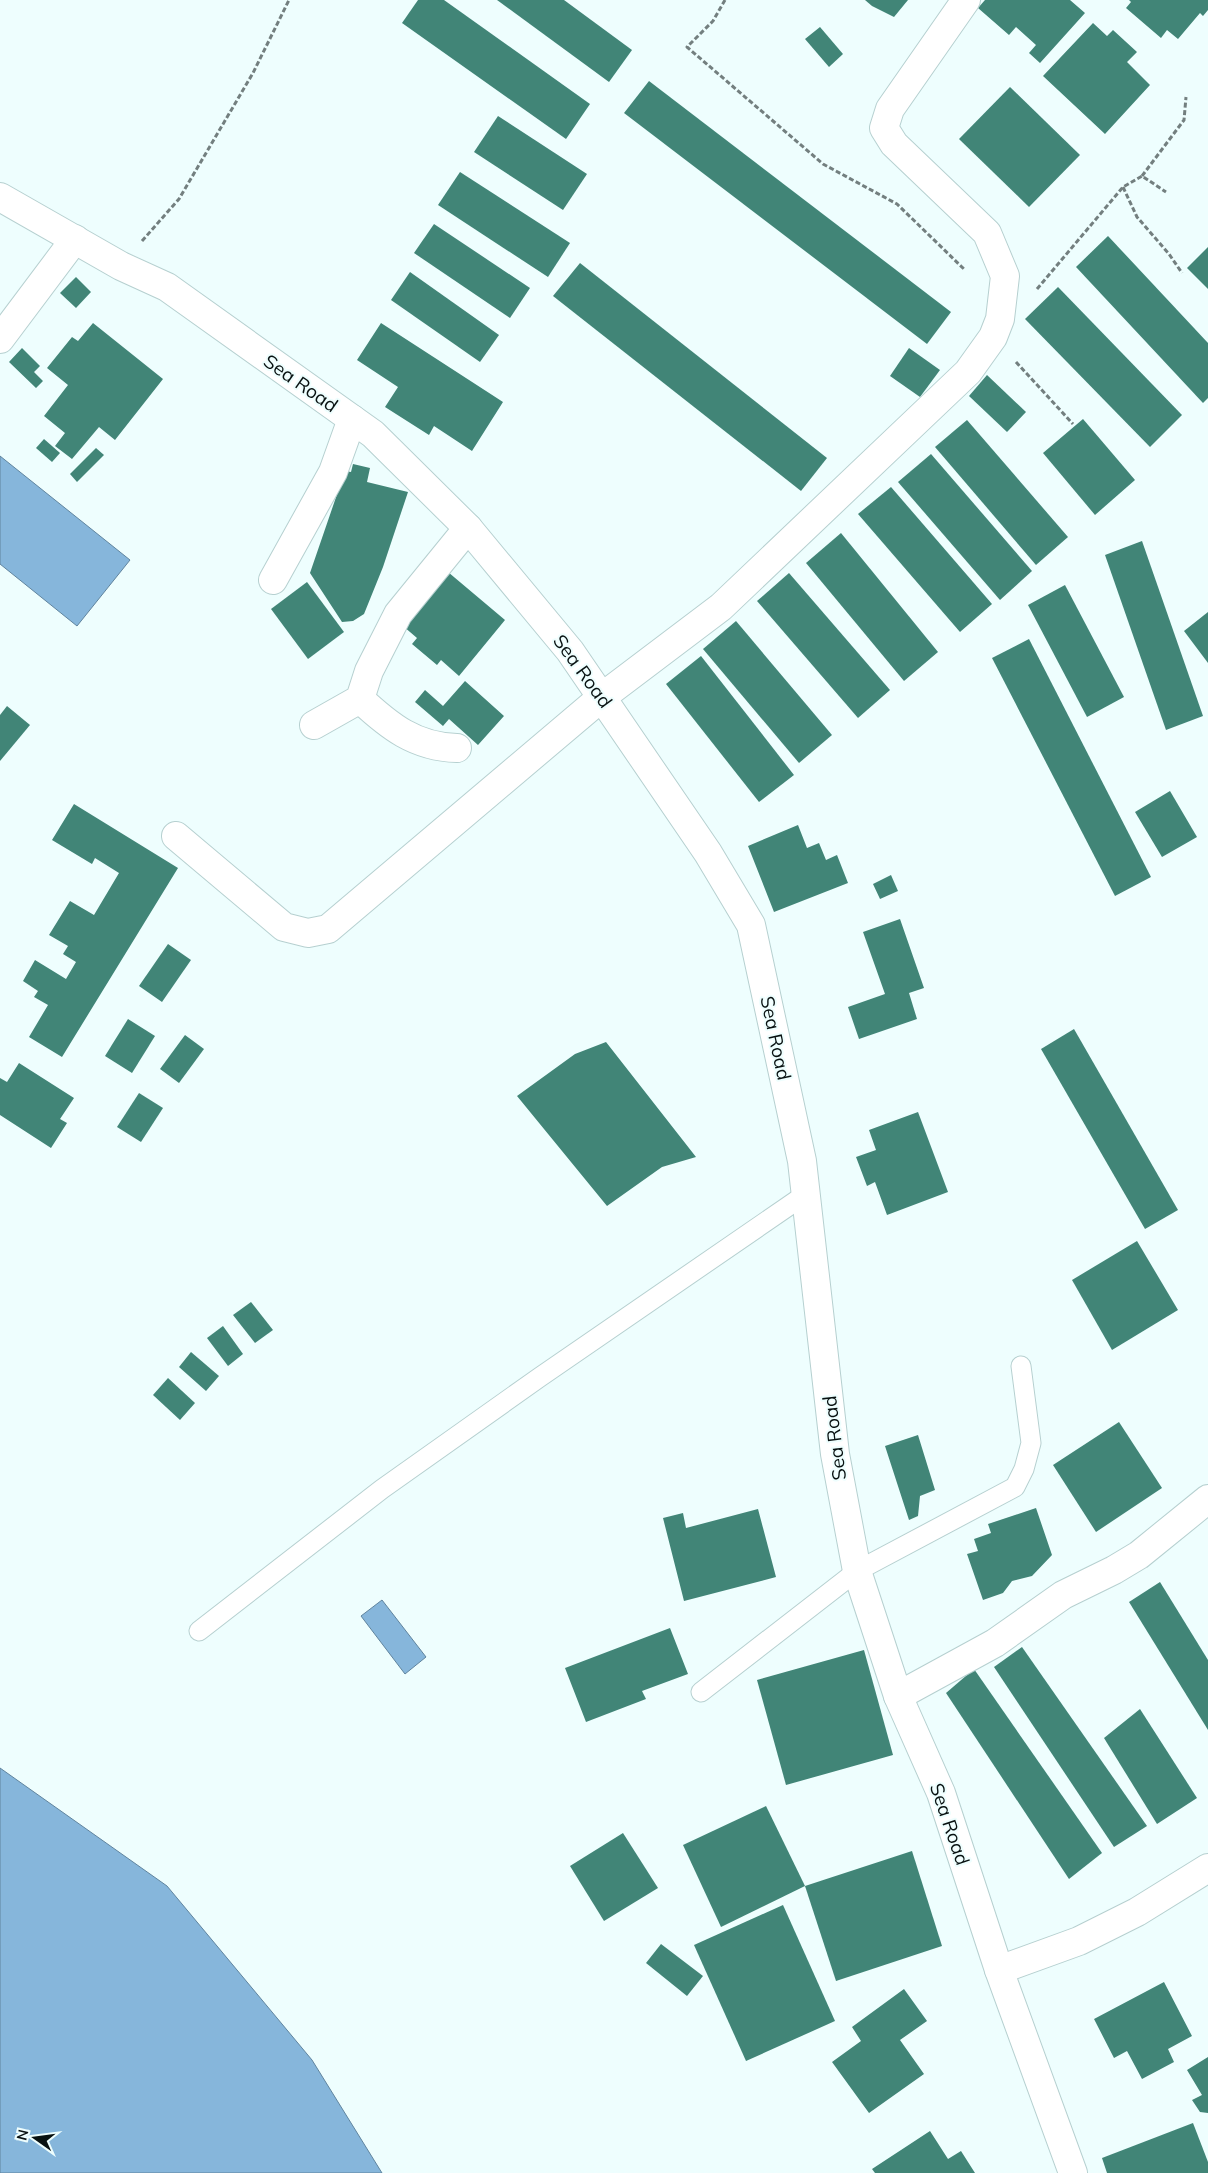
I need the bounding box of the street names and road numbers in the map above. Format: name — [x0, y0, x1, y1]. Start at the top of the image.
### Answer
street label: Sea Road — [259, 349, 343, 417]
street label: Sea Road — [548, 630, 618, 712]
street label: Sea Road — [755, 994, 797, 1082]
street label: Sea Road — [817, 1394, 851, 1482]
street label: Sea Road — [925, 1780, 975, 1868]

